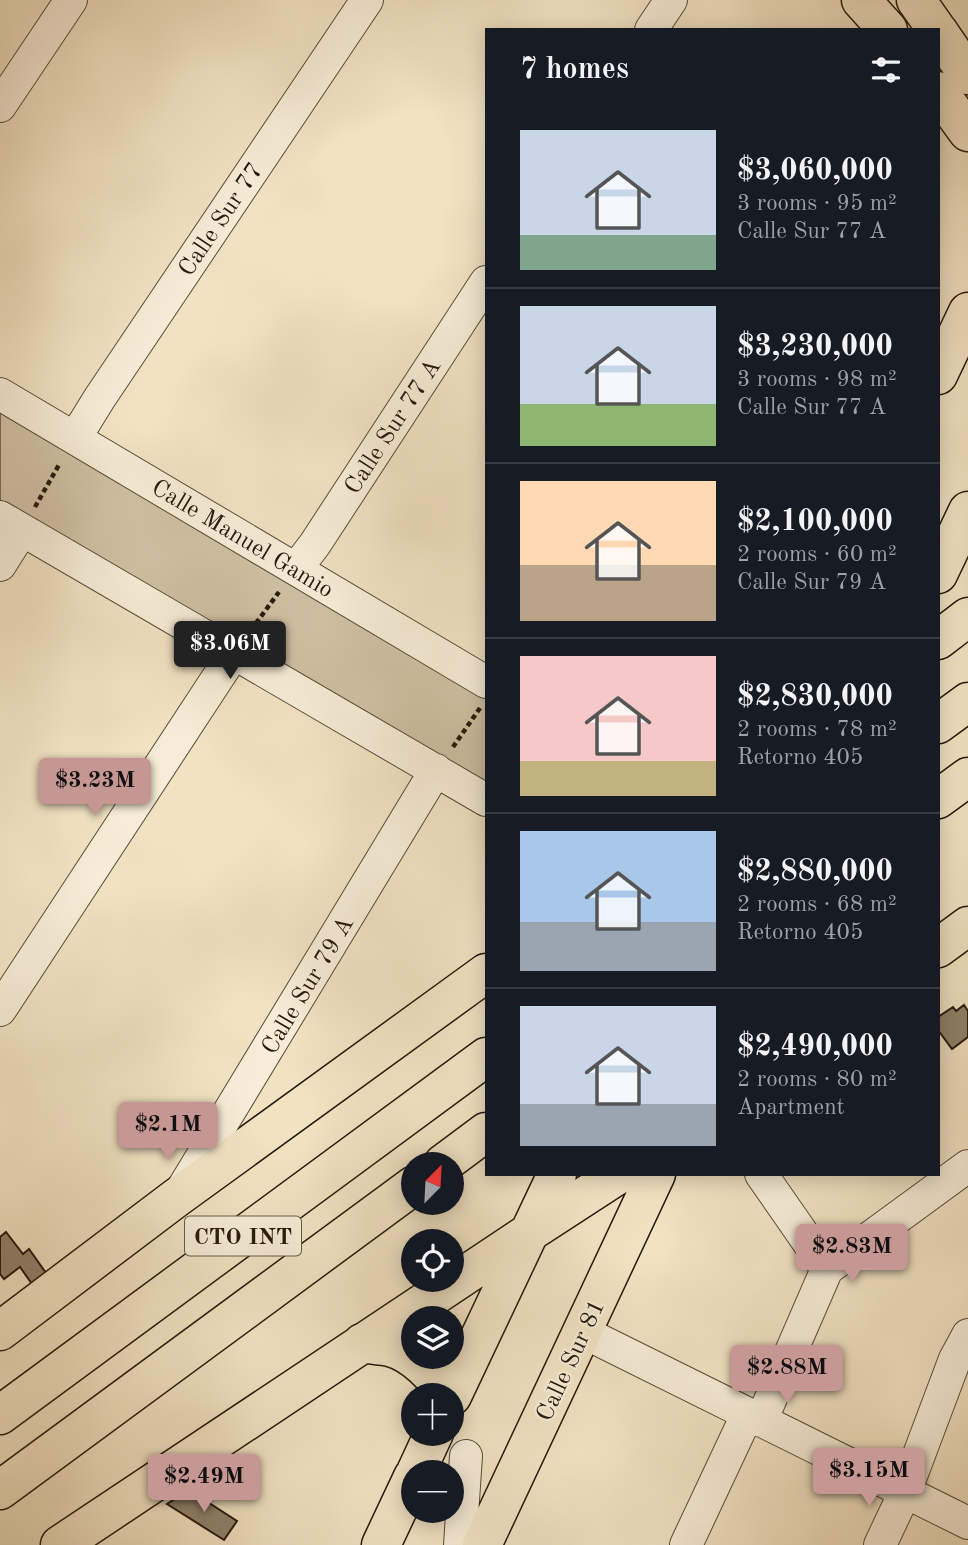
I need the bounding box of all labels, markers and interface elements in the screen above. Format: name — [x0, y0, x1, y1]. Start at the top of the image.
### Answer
icon: filters — [867, 51, 905, 89]
text: 7 homes — [520, 55, 629, 85]
text: $3,060,000 — [737, 156, 893, 186]
icon: home — [576, 158, 660, 242]
street label: Calle Sur 77 — [175, 159, 268, 281]
text: 3 rooms · 95 m² — [737, 192, 897, 215]
text: Calle Sur 77 A — [737, 220, 886, 243]
text: $3,230,000 — [737, 332, 893, 362]
icon: home — [576, 334, 660, 418]
street label: Calle Sur 77 A — [341, 355, 446, 499]
text: 3 rooms · 98 m² — [737, 368, 897, 391]
text: Calle Sur 77 A — [737, 396, 886, 419]
street label: Calle Manuel Gamio — [147, 476, 337, 603]
text: $2,100,000 — [737, 507, 893, 537]
icon: home — [576, 509, 660, 593]
text: 2 rooms · 60 m² — [737, 543, 897, 566]
text: Calle Sur 79 A — [737, 571, 886, 594]
pin: $3.06M — [173, 622, 287, 681]
text: $3.06M — [190, 632, 270, 655]
text: $2,830,000 — [737, 682, 893, 712]
icon: home — [576, 684, 660, 768]
text: 2 rooms · 78 m² — [737, 718, 897, 741]
text: Retorno 405 — [737, 746, 863, 769]
pin: $3.23M — [38, 758, 152, 818]
text: $3.23M — [55, 769, 135, 792]
text: $2,880,000 — [737, 857, 893, 887]
icon: home — [576, 859, 660, 943]
text: 2 rooms · 68 m² — [737, 893, 897, 916]
street label: Calle Sur 79 A — [258, 913, 359, 1059]
text: Retorno 405 — [737, 921, 863, 944]
text: $2,490,000 — [737, 1032, 893, 1062]
icon: home — [576, 1034, 660, 1118]
text: 2 rooms · 80 m² — [737, 1068, 897, 1091]
text: Apartment — [737, 1096, 845, 1119]
pin: $2.1M — [119, 1102, 217, 1162]
text: $2.1M — [135, 1113, 201, 1136]
north arrow — [401, 1152, 464, 1214]
map controls — [401, 1152, 464, 1523]
road number: CTO INT — [185, 1217, 301, 1256]
pin: $2.83M — [795, 1224, 909, 1284]
button: locate — [401, 1229, 464, 1292]
text: $2.83M — [812, 1235, 892, 1258]
street label: Calle Sur 81 — [533, 1297, 610, 1425]
button: layers — [401, 1306, 464, 1369]
pin: $2.88M — [730, 1346, 844, 1405]
text: $2.88M — [747, 1356, 827, 1379]
button: + — [401, 1383, 464, 1446]
pin: $3.15M — [812, 1448, 926, 1508]
pin: $2.49M — [147, 1454, 261, 1514]
text: $3.15M — [829, 1459, 909, 1482]
button: − — [401, 1460, 464, 1523]
text: $2.49M — [164, 1465, 244, 1488]

